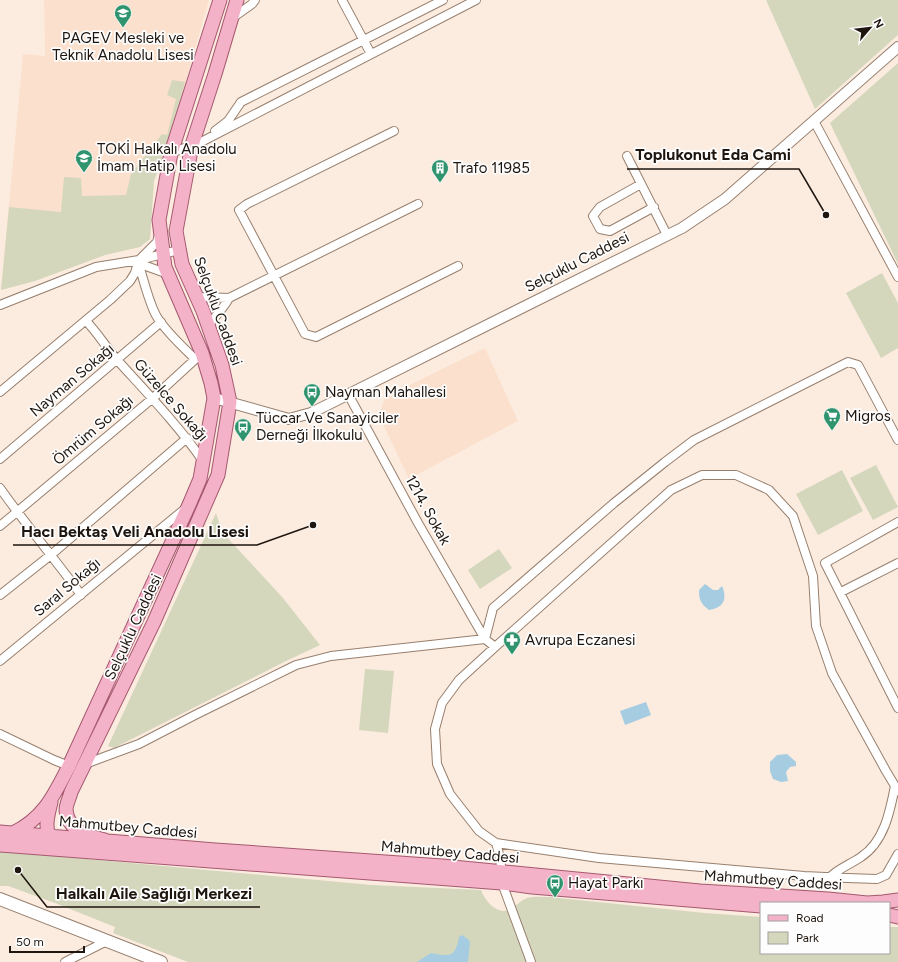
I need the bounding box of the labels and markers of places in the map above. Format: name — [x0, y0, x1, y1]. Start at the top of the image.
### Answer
school or university icon: PAGEV Mesleki ve Teknik Anadolu Lisesi — [113, 3, 133, 28]
place label: PAGEV Mesleki ve Teknik Anadolu Lisesi — [52, 29, 194, 64]
place label: TOKİ Halkalı Anadolu İmam Hatip Lisesi — [97, 140, 237, 175]
callout: Toplukonut Eda Cami — [627, 141, 799, 169]
school or university icon: TOKİ Halkalı Anadolu İmam Hatip Lisesi — [74, 148, 94, 173]
building icon: Trafo 11985 — [430, 158, 450, 183]
place label: Trafo 11985 — [453, 159, 530, 177]
bus stop icon: Nayman Mahallesi — [302, 382, 322, 407]
place label: Nayman Mahallesi — [325, 383, 446, 401]
supermarket icon: Migros — [822, 406, 842, 431]
place label: Migros — [845, 407, 891, 425]
place label: Tüccar Ve Sanayiciler Derneği İlkokulu — [256, 409, 399, 444]
bus stop icon: Tüccar Ve Sanayiciler Derneği İlkokulu — [233, 417, 253, 442]
callout: Hacı Bektaş Veli Anadolu Lisesi — [13, 517, 257, 545]
pharmacy icon: Avrupa Eczanesi — [502, 630, 522, 655]
place label: Avrupa Eczanesi — [525, 631, 635, 649]
bus stop icon: Hayat Parkı — [545, 873, 565, 898]
place label: Hayat Parkı — [568, 874, 644, 892]
callout: Halkalı Aile Sağlığı Merkezi — [47, 879, 260, 907]

